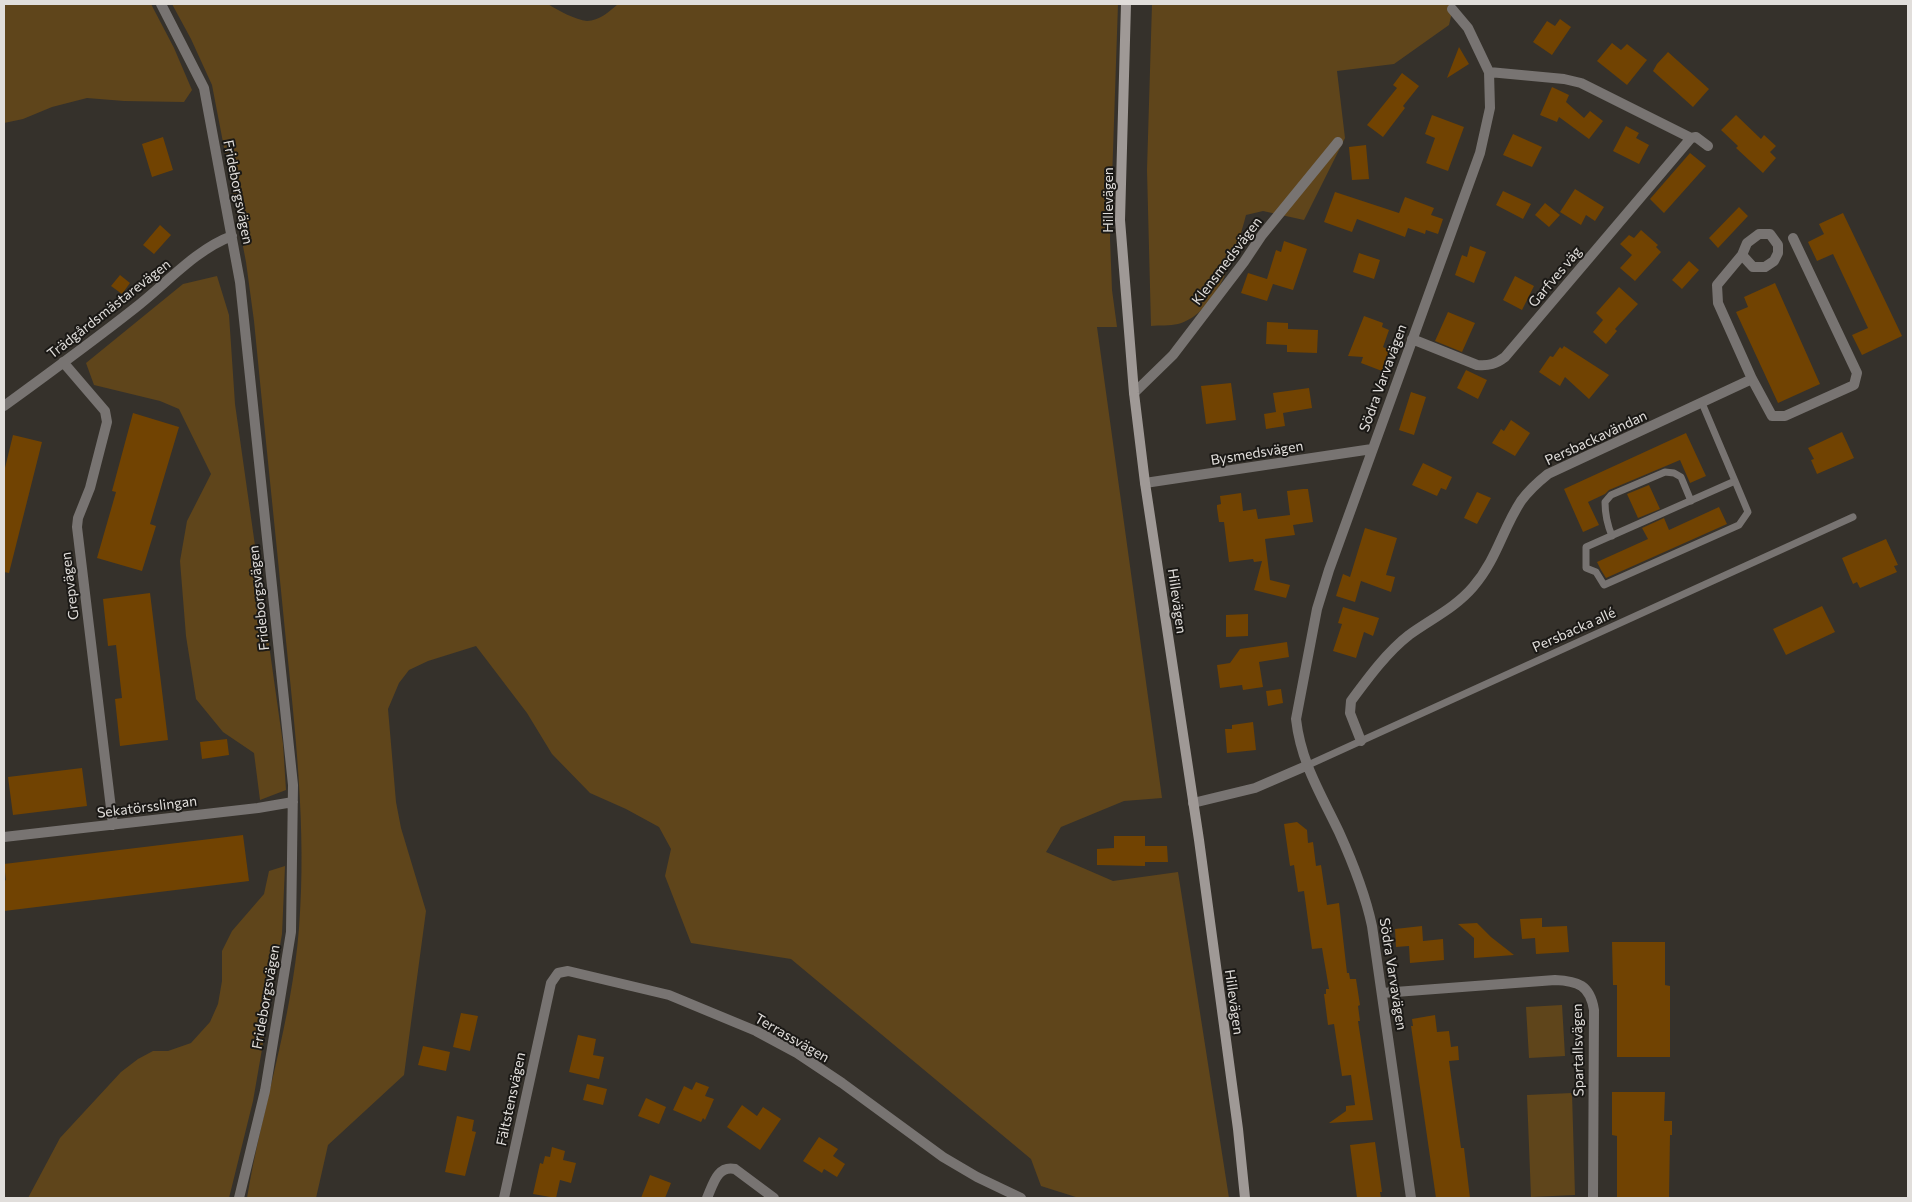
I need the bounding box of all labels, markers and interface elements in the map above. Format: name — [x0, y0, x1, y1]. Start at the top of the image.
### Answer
street label: Frideborgsvägen — [220, 139, 256, 245]
street label: Hillevägen — [1100, 167, 1116, 233]
street label: Klensmedsvägen — [1188, 214, 1266, 308]
street label: Garfves väg — [1525, 243, 1585, 311]
street label: Trädgårdsmästarevägen — [44, 256, 174, 362]
street label: Södra Varvavägen — [1356, 322, 1410, 434]
street label: Persbackavändan — [1542, 407, 1650, 469]
street label: Bysmedsvägen — [1209, 437, 1305, 469]
street label: Frideborgsvägen — [245, 545, 273, 651]
street label: Grepvägen — [58, 551, 82, 621]
street label: Hillevägen — [1164, 567, 1190, 635]
street label: Persbacka allé — [1530, 604, 1618, 656]
street label: Sekatörsslingan — [96, 793, 198, 821]
street label: Södra Varvavägen — [1376, 917, 1410, 1031]
street label: Frideborgsvägen — [249, 943, 283, 1051]
street label: Hillevägen — [1221, 968, 1247, 1036]
street label: Spartallsvägen — [1569, 1003, 1587, 1097]
street label: Terrassvägen — [752, 1010, 832, 1066]
street label: Fältstensvägen — [493, 1051, 529, 1147]

